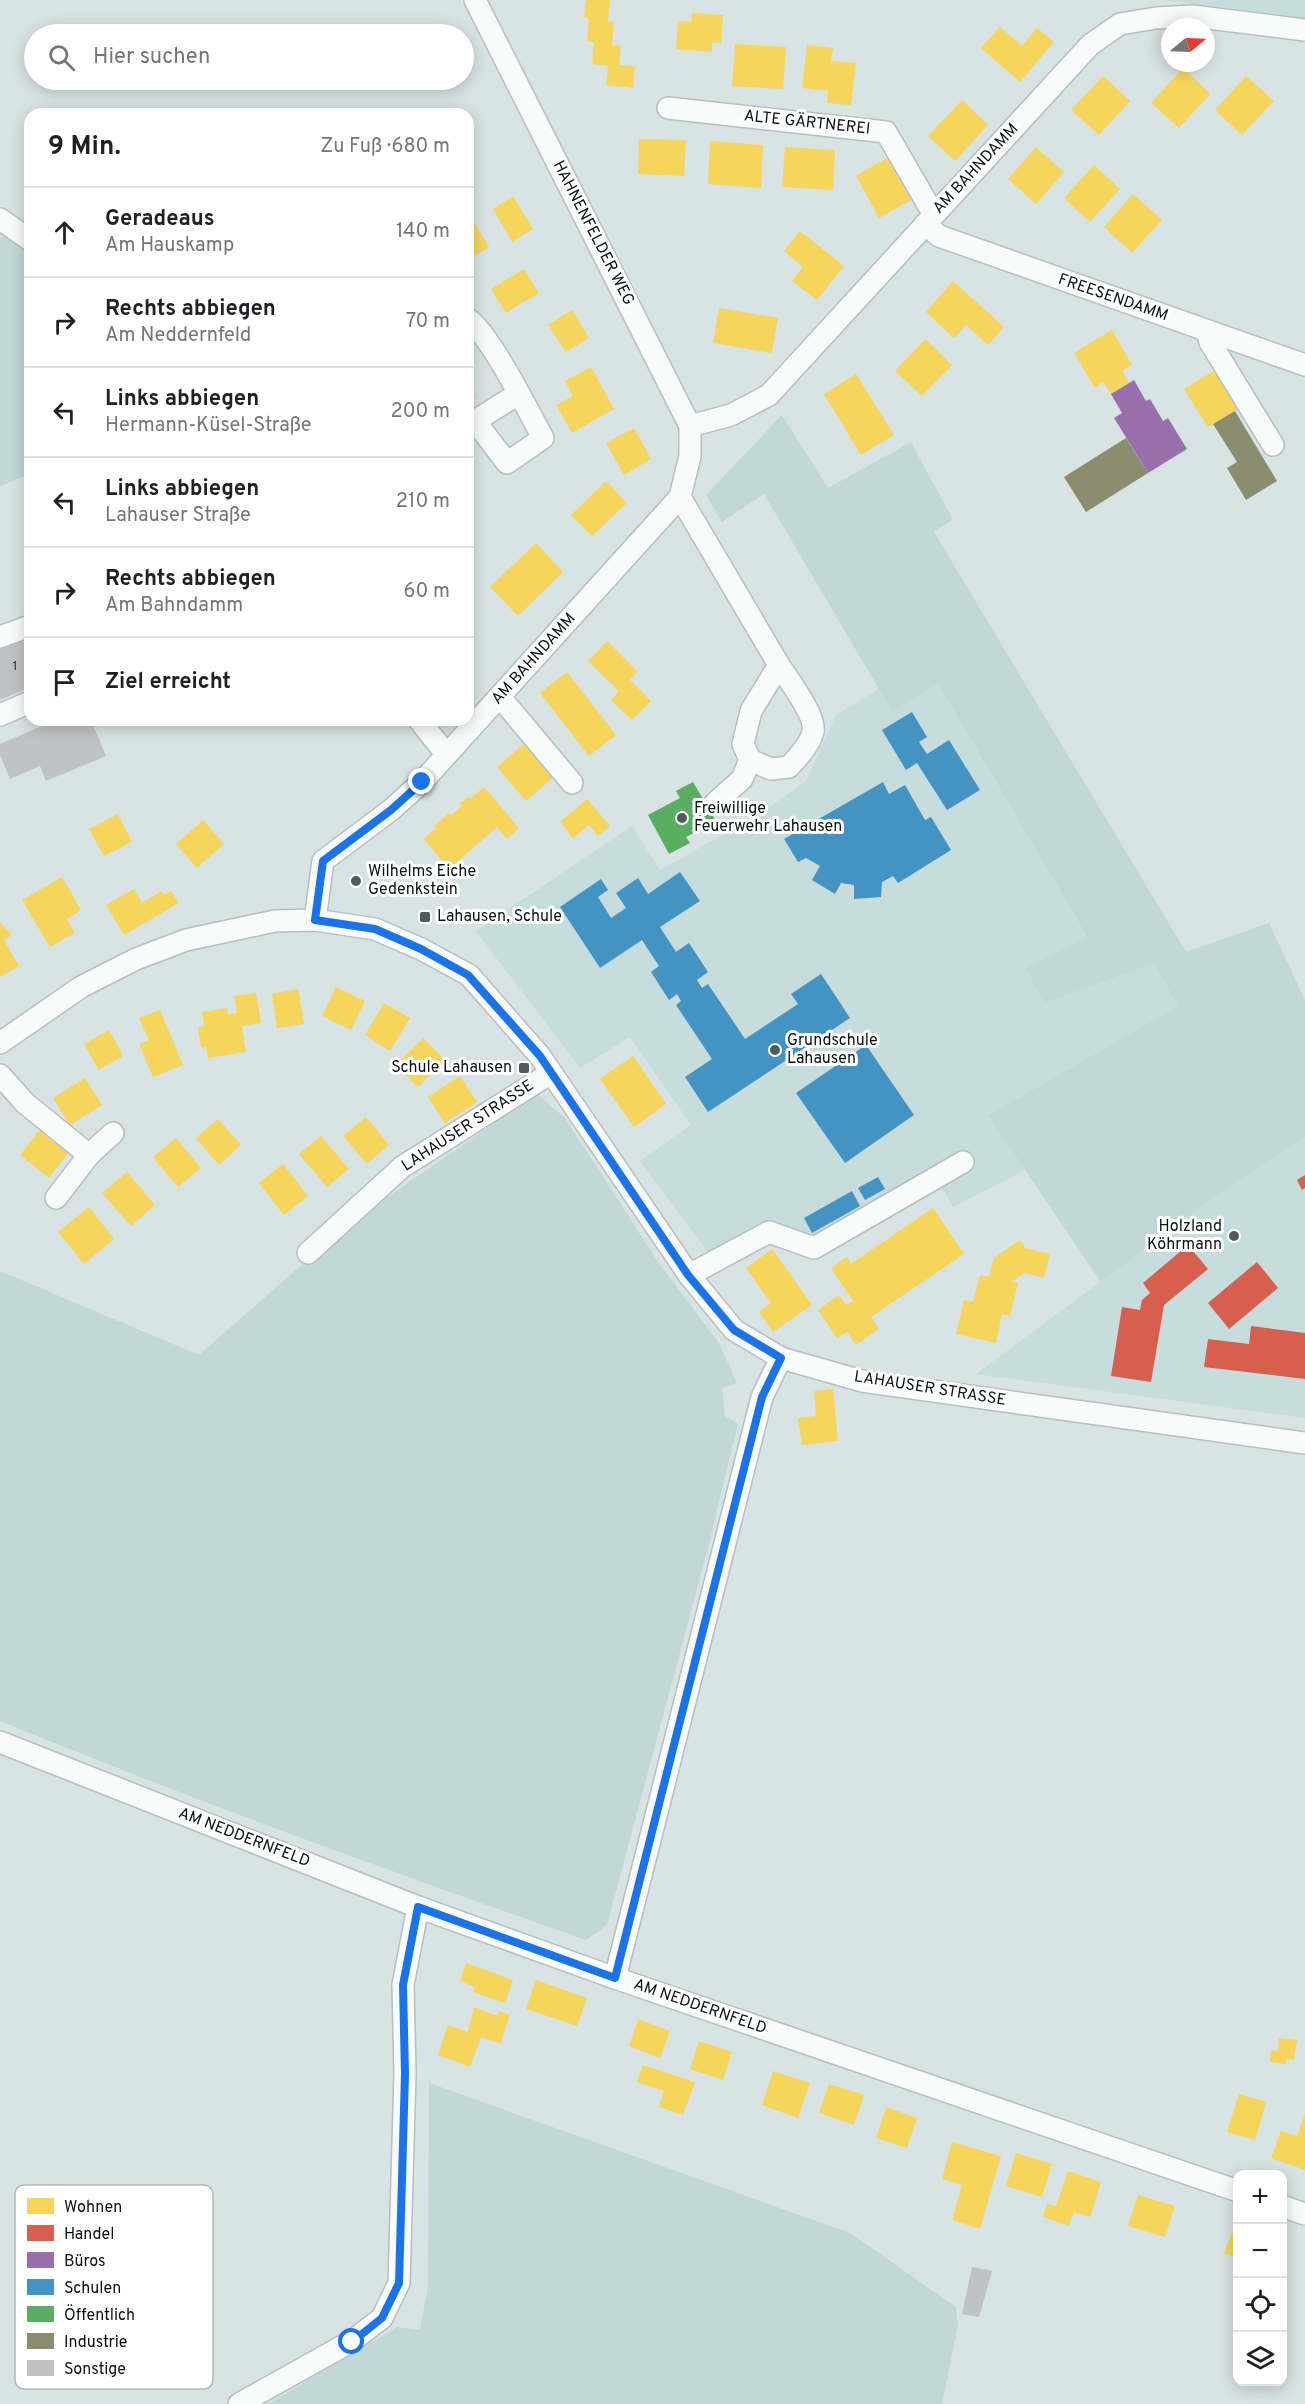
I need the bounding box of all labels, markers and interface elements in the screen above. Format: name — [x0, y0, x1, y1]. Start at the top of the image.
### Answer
north arrow — [1161, 18, 1215, 72]
search box — [24, 24, 474, 90]
icon: search — [45, 41, 78, 74]
text: Hier suchen — [93, 44, 210, 71]
street label: ALTE GÄRTNEREI — [743, 105, 871, 140]
street label: AM BAHNDAMM — [929, 120, 1023, 218]
text: 9 Min. — [48, 131, 121, 164]
text: Zu Fuß · 680 m — [320, 134, 450, 160]
street label: HAHNENFELDER WEG — [548, 157, 638, 309]
text: Geradeaus — [105, 206, 215, 233]
icon: ahead — [48, 216, 81, 249]
text: 140 m — [396, 219, 450, 245]
text: Am Hauskamp — [105, 233, 234, 259]
street label: FREESENDAMM — [1055, 270, 1171, 326]
text: Rechts abbiegen — [105, 296, 276, 323]
icon: right — [48, 306, 81, 339]
text: 70 m — [406, 309, 450, 335]
text: Am Neddernfeld — [105, 323, 251, 349]
text: Links abbiegen — [105, 386, 259, 413]
icon: left — [48, 396, 81, 429]
text: 200 m — [391, 399, 450, 425]
text: Hermann-Küsel-Straße — [105, 413, 312, 439]
text: Links abbiegen — [105, 476, 259, 503]
icon: left — [48, 486, 81, 519]
text: 210 m — [396, 489, 450, 515]
text: Lahauser Straße — [105, 503, 251, 529]
text: Rechts abbiegen — [105, 566, 276, 593]
icon: right — [48, 576, 81, 609]
text: 60 m — [404, 579, 450, 605]
text: Am Bahndamm — [105, 593, 243, 619]
street label: AM BAHNDAMM — [488, 609, 580, 709]
house number: 1 — [12, 658, 18, 675]
icon: arrive — [48, 666, 81, 699]
text: Ziel erreicht — [105, 669, 231, 696]
route end — [408, 768, 434, 794]
place label: Freiwillige Feuerwehr Lahausen — [694, 799, 842, 837]
marker: Freiwillige Feuerwehr Lahausen — [675, 811, 689, 825]
place label: Wilhelms Eiche Gedenkstein — [368, 862, 476, 900]
marker: Wilhelms Eiche Gedenkstein — [349, 874, 363, 888]
place label: Lahausen, Schule — [437, 907, 562, 927]
marker: Lahausen, Schule — [418, 910, 432, 924]
place label: Grundschule Lahausen — [787, 1031, 878, 1069]
marker: Grundschule Lahausen — [768, 1043, 782, 1057]
place label: Schule Lahausen — [391, 1058, 512, 1078]
marker: Schule Lahausen — [517, 1061, 531, 1075]
street label: LAHAUSER STRASSE — [398, 1076, 538, 1176]
place label: Holzland Köhrmann — [1147, 1217, 1222, 1255]
marker: Holzland Köhrmann — [1227, 1229, 1241, 1243]
street label: LAHAUSER STRASSE — [853, 1367, 1007, 1411]
street label: AM NEDDERNFELD — [175, 1804, 313, 1872]
street label: AM NEDDERNFELD — [631, 1975, 769, 2039]
map controls — [1233, 2170, 1287, 2386]
button: + — [1233, 2170, 1287, 2224]
legend — [15, 2185, 213, 2389]
text: Wohnen — [64, 2198, 122, 2218]
button: − — [1233, 2224, 1287, 2278]
text: Handel — [64, 2225, 114, 2245]
text: Büros — [64, 2252, 106, 2272]
button: locate — [1233, 2278, 1287, 2332]
text: Schulen — [64, 2279, 121, 2299]
text: Öffentlich — [64, 2304, 135, 2326]
route start — [338, 2328, 364, 2354]
button: layers — [1233, 2332, 1287, 2386]
text: Industrie — [64, 2333, 127, 2353]
text: Sonstige — [64, 2360, 126, 2380]

